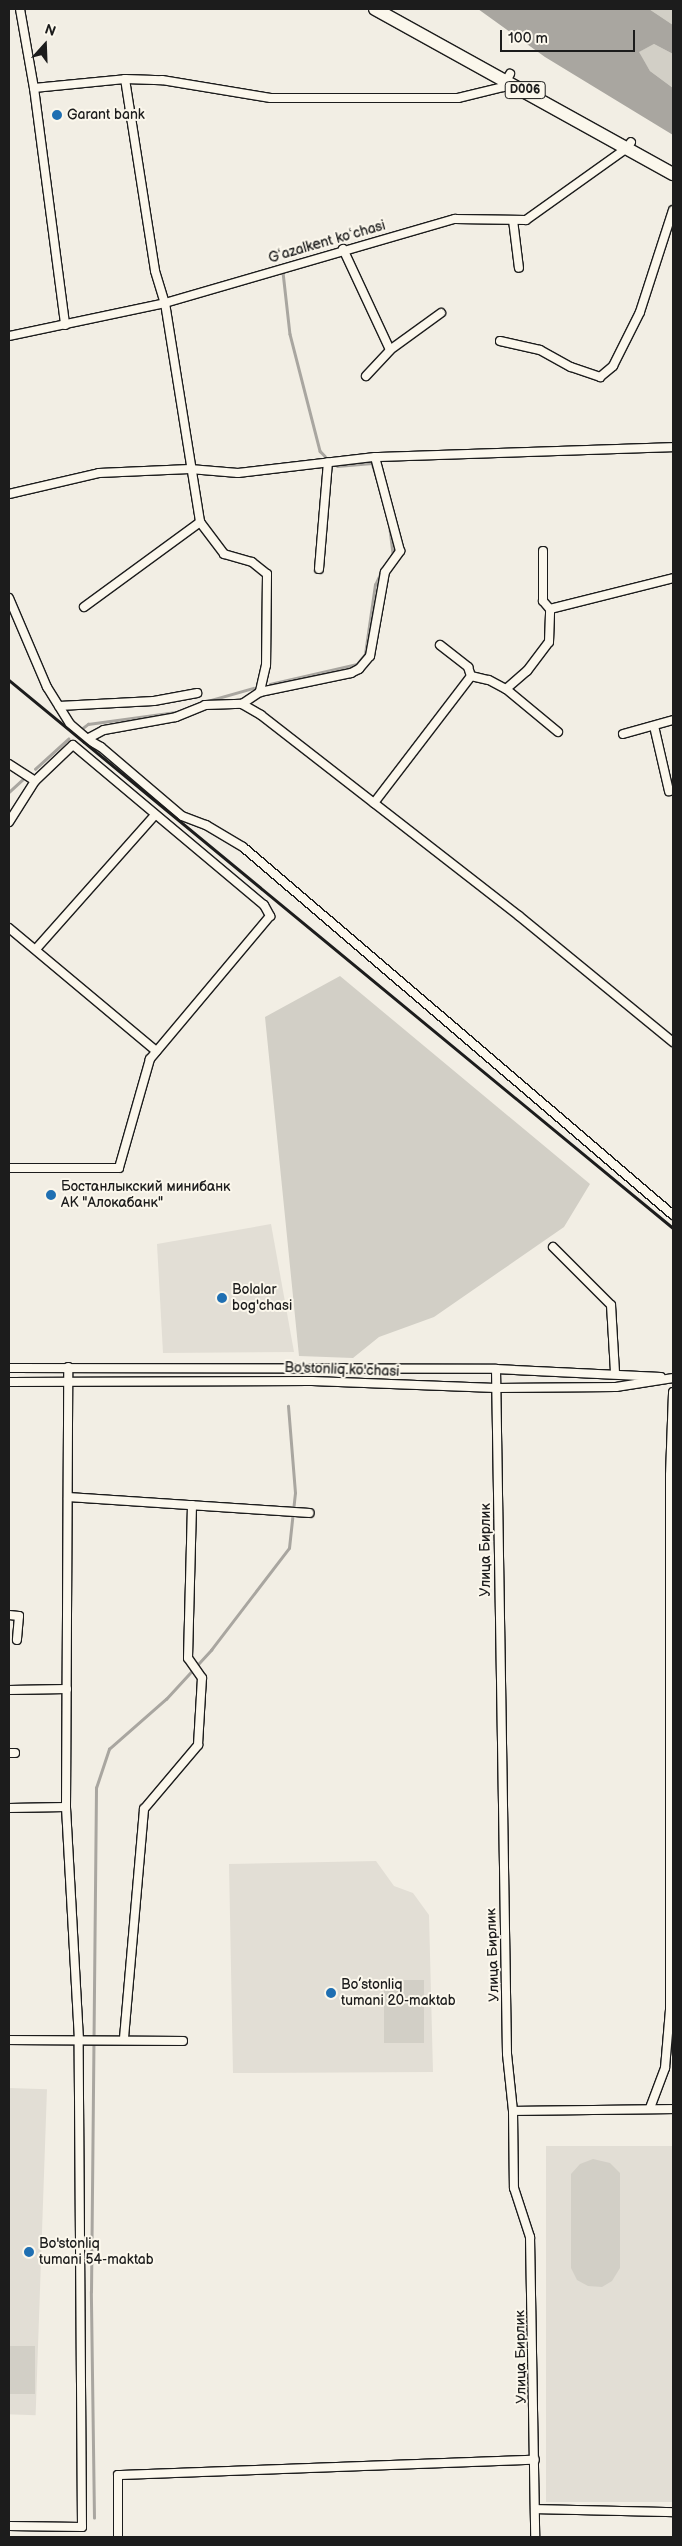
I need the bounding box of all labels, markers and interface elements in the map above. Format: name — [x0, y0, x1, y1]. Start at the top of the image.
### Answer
north arrow — [20, 20, 70, 70]
scale bar — [502, 20, 637, 52]
text: N — [42, 21, 58, 40]
text: 100 m — [508, 29, 548, 48]
road number: D006 — [504, 80, 546, 100]
place label: Garant bank — [67, 107, 145, 123]
marker: Garant bank — [51, 109, 63, 121]
street label: Gʻazalkent koʻchasi — [267, 217, 387, 267]
place label: Бостанлыкский минибанк АК "Алокабанк" — [61, 1179, 231, 1212]
marker: Бостанлыкский минибанк АК "Алокабанк" — [45, 1189, 57, 1201]
place label: Bolalar bog'chasi — [232, 1282, 292, 1314]
marker: Bolalar bog'chasi — [216, 1292, 228, 1304]
street label: Bo'stonliq ko'chasi — [284, 1360, 400, 1380]
street label: Улица Бирлик — [478, 1503, 494, 1597]
street label: Улица Бирлик — [483, 1908, 503, 2002]
place label: Bo’stonliq tumani 20-maktab — [341, 1977, 456, 2010]
marker: Bo’stonliq tumani 20-maktab — [325, 1987, 337, 1999]
place label: Bo'stonliq tumani 54-maktab — [39, 2236, 154, 2268]
marker: Bo'stonliq tumani 54-maktab — [23, 2246, 35, 2258]
street label: Улица Бирлик — [512, 2310, 530, 2404]

